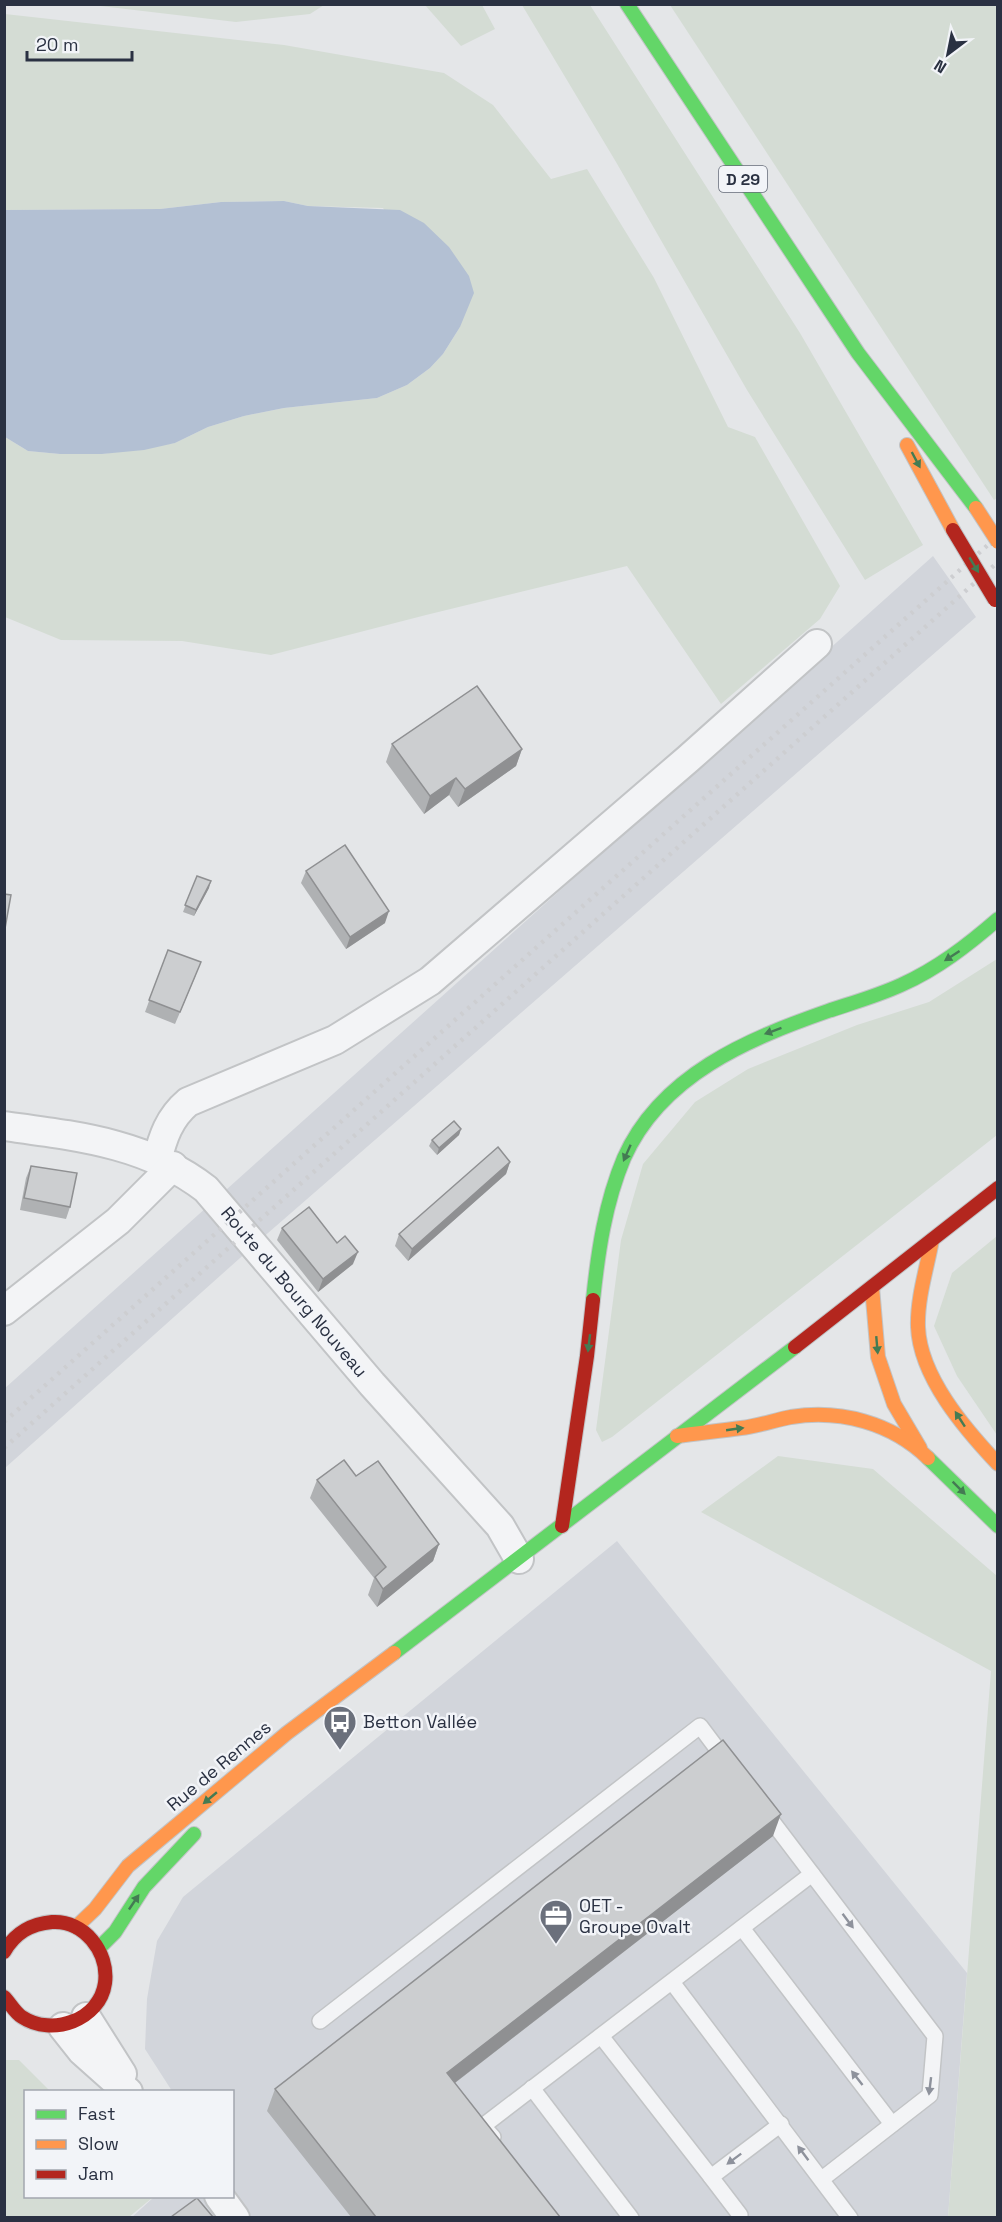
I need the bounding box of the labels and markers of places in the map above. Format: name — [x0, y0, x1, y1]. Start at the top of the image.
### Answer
bus stop icon: Betton Vallée — [322, 1704, 358, 1751]
place label: Betton Vallée — [363, 1710, 477, 1733]
place label: OET - Groupe Ovalt — [579, 1894, 691, 1938]
office icon: OET - Groupe Ovalt — [538, 1898, 574, 1945]

